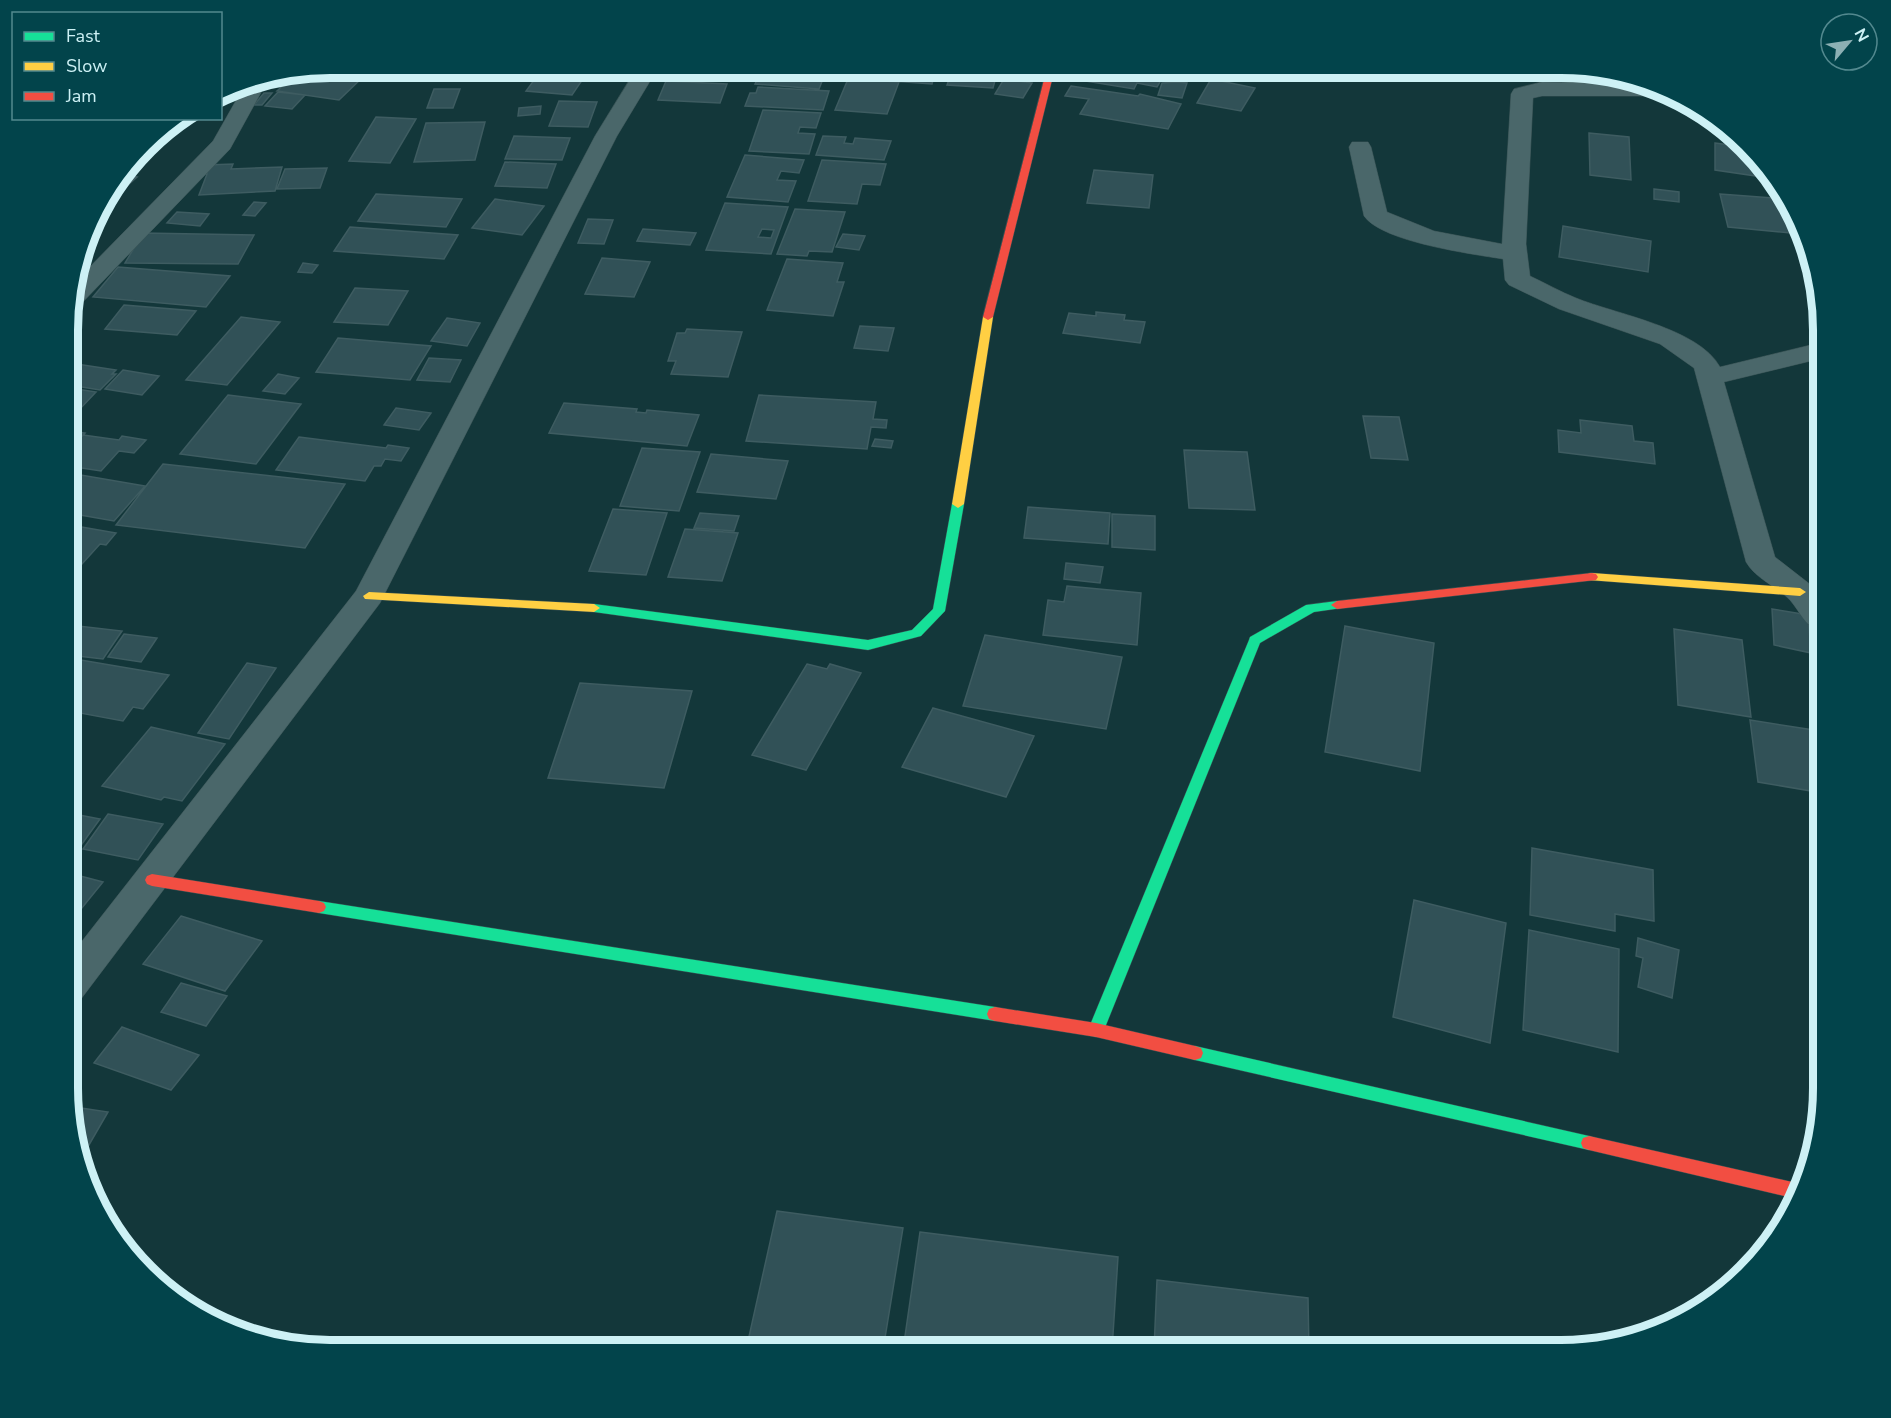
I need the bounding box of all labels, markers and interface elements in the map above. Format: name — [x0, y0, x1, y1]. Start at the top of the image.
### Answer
legend — [12, 12, 222, 120]
north arrow — [1819, 12, 1879, 72]
text: Fast — [66, 24, 101, 48]
text: N — [1849, 25, 1874, 46]
text: Slow — [66, 54, 107, 78]
text: Jam — [65, 84, 97, 108]

